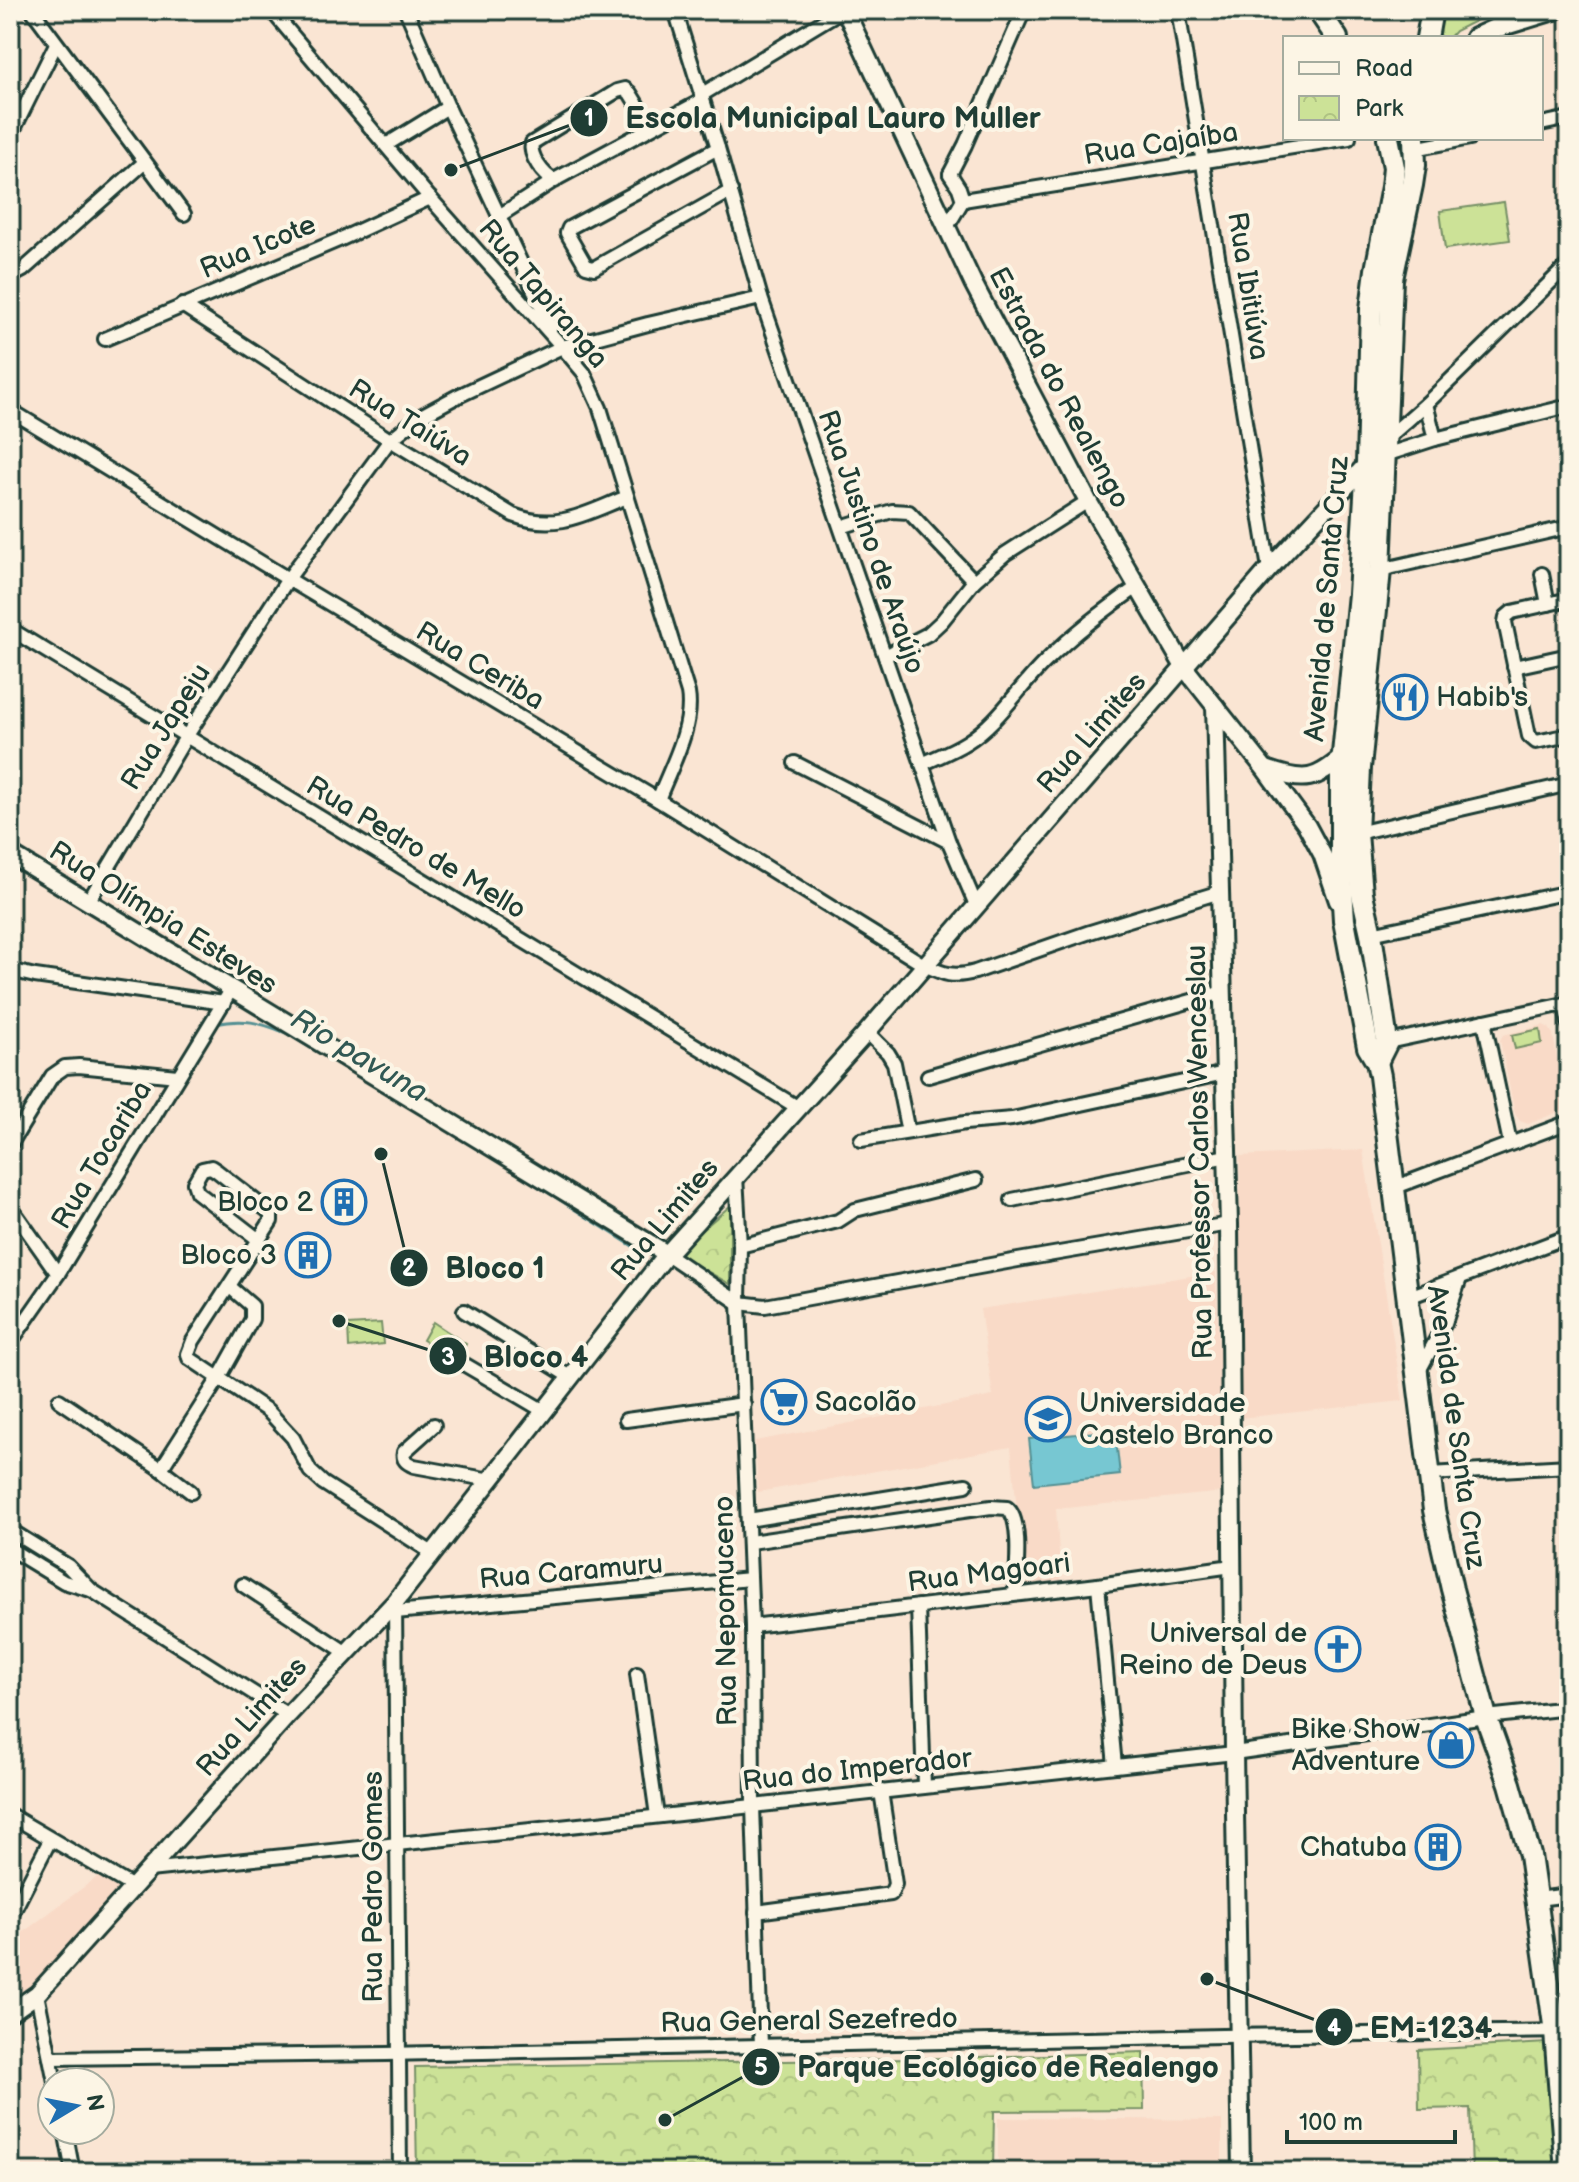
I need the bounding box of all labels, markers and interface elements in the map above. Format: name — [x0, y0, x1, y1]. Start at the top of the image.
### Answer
legend — [1283, 36, 1543, 140]
text: Road — [1355, 54, 1413, 83]
callout: Escola Municipal Lauro Muller — [569, 91, 1057, 145]
text: Park — [1355, 94, 1403, 123]
text: Escola Municipal Lauro Muller — [625, 101, 1042, 137]
text: 1 — [584, 104, 594, 133]
street label: Rua Cajaíba — [1082, 116, 1240, 172]
street label: Rua Icote — [195, 208, 321, 286]
street label: Rua Ibitiúva — [1220, 210, 1276, 362]
street label: Rua Tapiranga — [471, 213, 615, 375]
street label: Estrada do Realengo — [981, 262, 1137, 514]
street label: Rua Taiúva — [342, 372, 478, 474]
street label: Rua Justino de Araújo — [810, 406, 932, 678]
street label: Avenida de Santa Cruz — [1298, 454, 1356, 743]
street label: Rua Ceriba — [410, 615, 550, 717]
street label: Rua Japeju — [114, 658, 218, 796]
street label: Rua Limites — [1031, 666, 1154, 800]
restaurant icon: Habib's — [1381, 673, 1429, 721]
place label: Habib's — [1436, 681, 1528, 714]
street label: Rua Pedro de Mello — [300, 769, 532, 927]
street label: Rua Olímpia Esteves — [43, 834, 283, 1002]
street label: Rua Professor Carlos Wenceslau — [1180, 944, 1220, 1360]
water label: Rio pavuna — [284, 1001, 434, 1111]
street label: Rua Tocariba — [45, 1075, 159, 1235]
street label: Rua Limites — [604, 1152, 726, 1288]
building icon: Bloco 2 — [320, 1178, 368, 1226]
place label: Bloco 2 — [217, 1186, 313, 1219]
building icon: Bloco 3 — [284, 1231, 332, 1279]
place label: Bloco 3 — [180, 1239, 277, 1272]
callout: Bloco 1 — [389, 1241, 561, 1295]
text: Bloco 1 — [445, 1251, 545, 1287]
text: 2 — [402, 1254, 417, 1283]
street label: Avenida de Santa Cruz — [1420, 1283, 1492, 1572]
callout: Bloco 4 — [428, 1329, 605, 1383]
text: Bloco 4 — [483, 1340, 589, 1376]
text: 3 — [441, 1343, 455, 1372]
supermarket icon: Sacolão — [760, 1378, 808, 1426]
place label: Sacolão — [815, 1386, 917, 1419]
place label: Universidade Castelo Branco — [1079, 1387, 1274, 1452]
school or university icon: Universidade Castelo Branco — [1024, 1395, 1072, 1443]
street label: Rua Nepomuceno — [707, 1495, 745, 1727]
street label: Rua Magoari — [906, 1547, 1072, 1599]
street label: Rua Caramuru — [478, 1548, 664, 1596]
place label: Universal de Reino de Deus — [1118, 1617, 1307, 1682]
church icon: Universal de Reino de Deus — [1314, 1625, 1362, 1673]
street label: Rua Limites — [190, 1650, 314, 1784]
place label: Bike Show Adventure — [1290, 1713, 1420, 1778]
shop icon: Bike Show Adventure — [1427, 1721, 1475, 1769]
street label: Rua do Imperador — [741, 1741, 974, 1798]
street label: Rua Pedro Gomes — [357, 1771, 390, 2003]
building icon: Chatuba — [1414, 1823, 1462, 1871]
place label: Chatuba — [1300, 1831, 1407, 1864]
callout: EM-1234 — [1314, 2000, 1508, 2054]
street label: Rua General Sezefredo — [660, 2002, 958, 2040]
text: EM-1234 — [1370, 2011, 1493, 2047]
text: 4 — [1327, 2014, 1341, 2043]
callout: Parque Ecológico de Realengo — [741, 2040, 1234, 2094]
text: Parque Ecológico de Realengo — [797, 2050, 1219, 2086]
text: 5 — [754, 2053, 768, 2082]
north arrow — [36, 2066, 116, 2146]
text: N — [79, 2092, 109, 2113]
scale bar — [1287, 2094, 1455, 2144]
text: 100 m — [1299, 2108, 1363, 2137]

